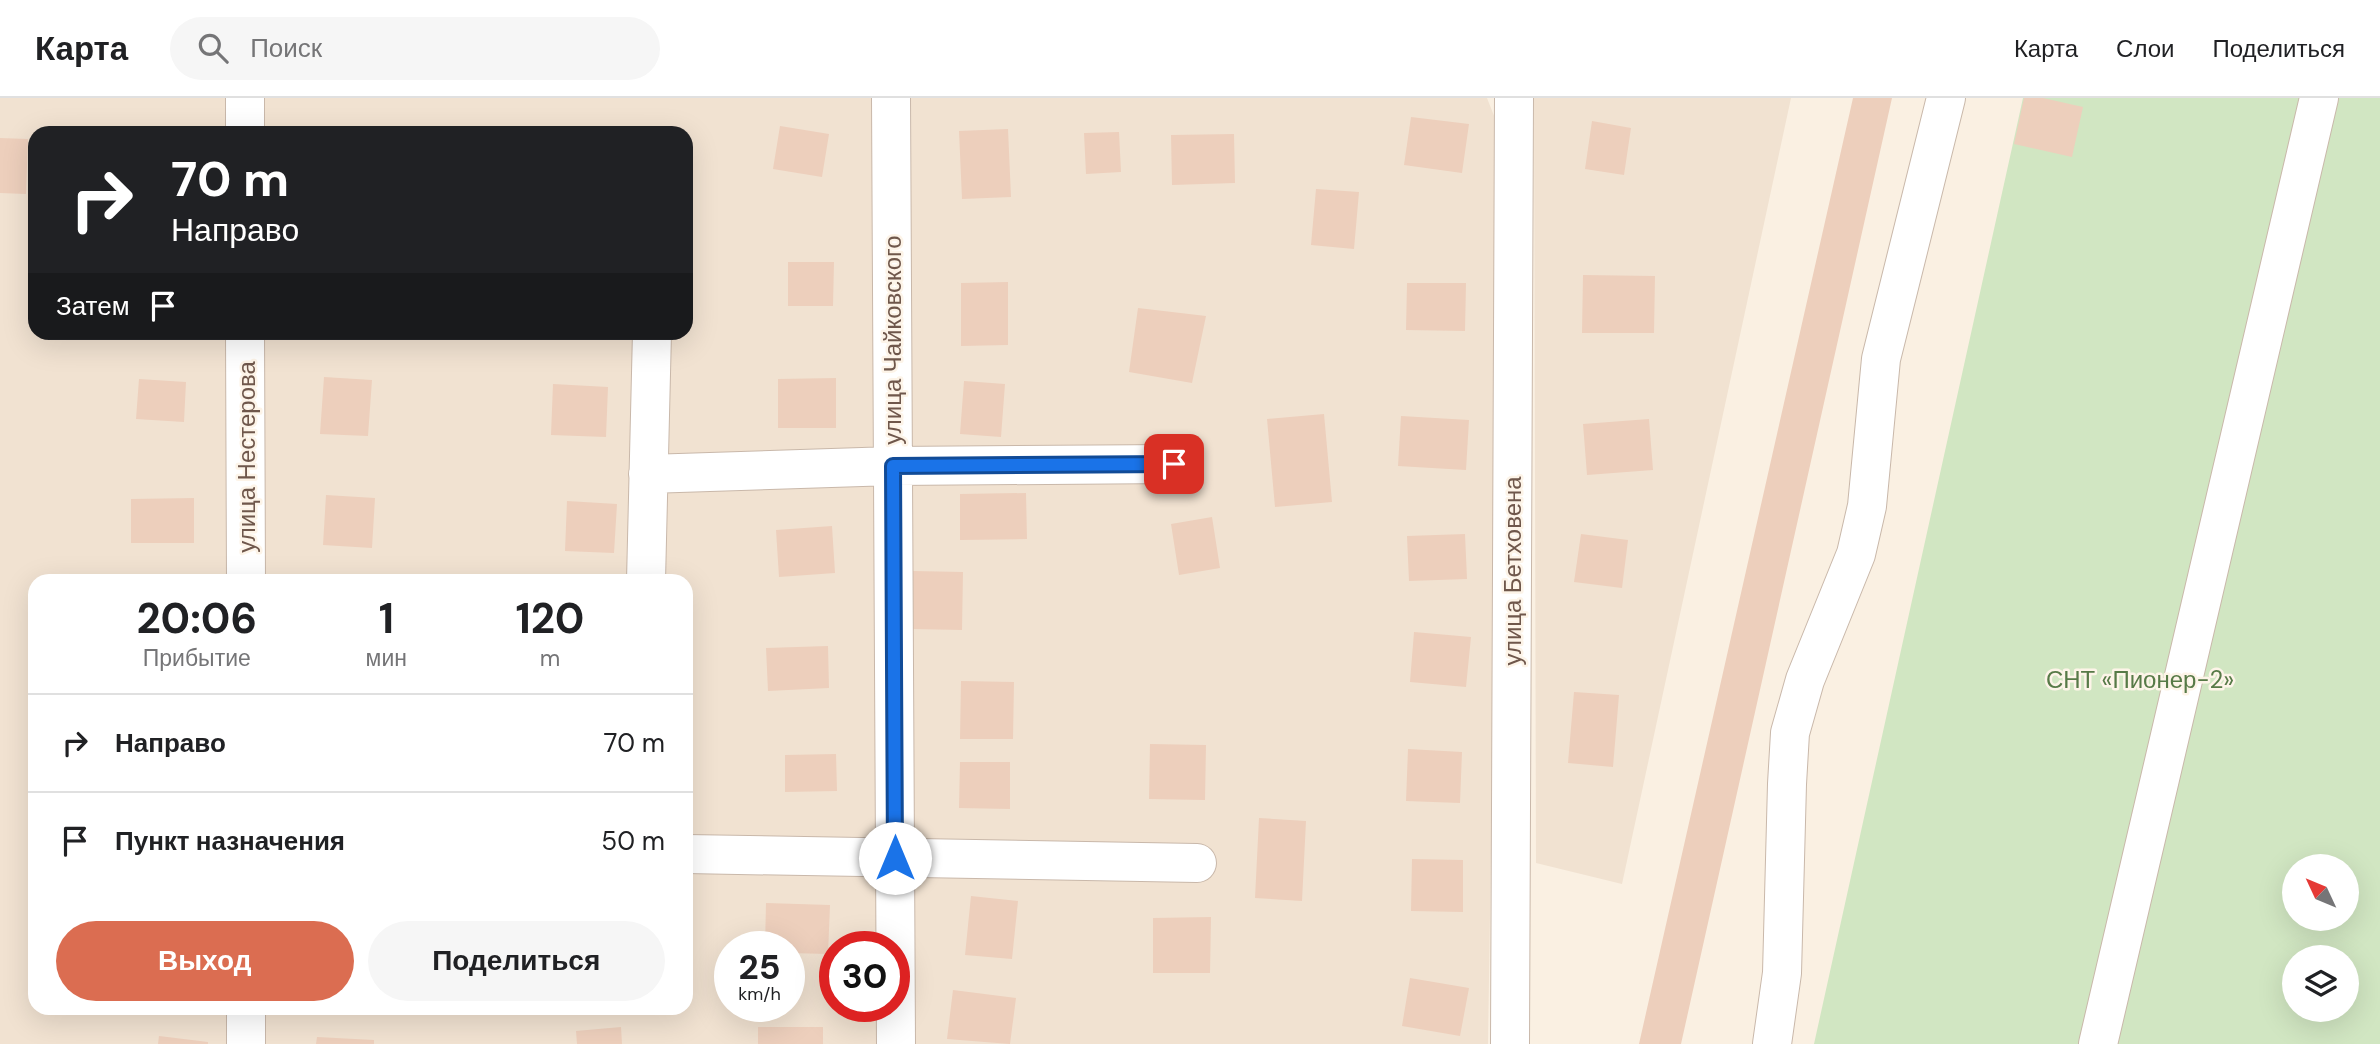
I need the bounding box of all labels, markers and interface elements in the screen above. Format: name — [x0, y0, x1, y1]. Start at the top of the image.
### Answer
search box — [170, 17, 660, 80]
text: Карта — [35, 27, 128, 70]
icon: search — [194, 29, 232, 67]
text: Поиск — [250, 31, 322, 65]
text: Карта — [2014, 33, 2078, 64]
text: Слои — [2116, 33, 2174, 64]
text: Поделиться — [2212, 33, 2345, 64]
text: 70 m — [171, 147, 289, 211]
icon: right — [56, 154, 147, 245]
text: Направо — [171, 209, 299, 251]
street label: улица Чайковского — [877, 235, 908, 445]
icon: arrive — [144, 287, 182, 325]
text: Затем — [56, 289, 130, 323]
street label: улица Нестерова — [231, 361, 262, 553]
pin — [1144, 434, 1204, 494]
icon: arrive — [1155, 445, 1193, 483]
street label: улица Бетховена — [1497, 476, 1528, 666]
text: 20:06 — [137, 591, 257, 646]
text: 1 — [379, 591, 394, 646]
text: 120 — [516, 591, 584, 646]
text: Прибытие — [143, 643, 251, 673]
text: мин — [366, 643, 407, 673]
text: m — [540, 643, 560, 673]
park label: СНТ «Пионер-2» — [2046, 664, 2234, 695]
icon: right — [56, 724, 94, 762]
text: Направо — [115, 726, 226, 760]
text: 70 m — [604, 726, 665, 760]
position arrow — [858, 821, 932, 895]
icon: arrive — [56, 822, 94, 860]
text: Пункт назначения — [115, 824, 345, 858]
text: 50 m — [601, 824, 665, 858]
north arrow — [2282, 854, 2359, 931]
map controls — [2282, 854, 2359, 1022]
button: Выход — [56, 921, 354, 1001]
button: Поделиться — [368, 921, 665, 1001]
speed limit sign: 30 — [819, 931, 910, 1022]
text: 25 — [739, 944, 780, 990]
button: layers — [2282, 945, 2359, 1022]
text: km/h — [738, 982, 781, 1006]

